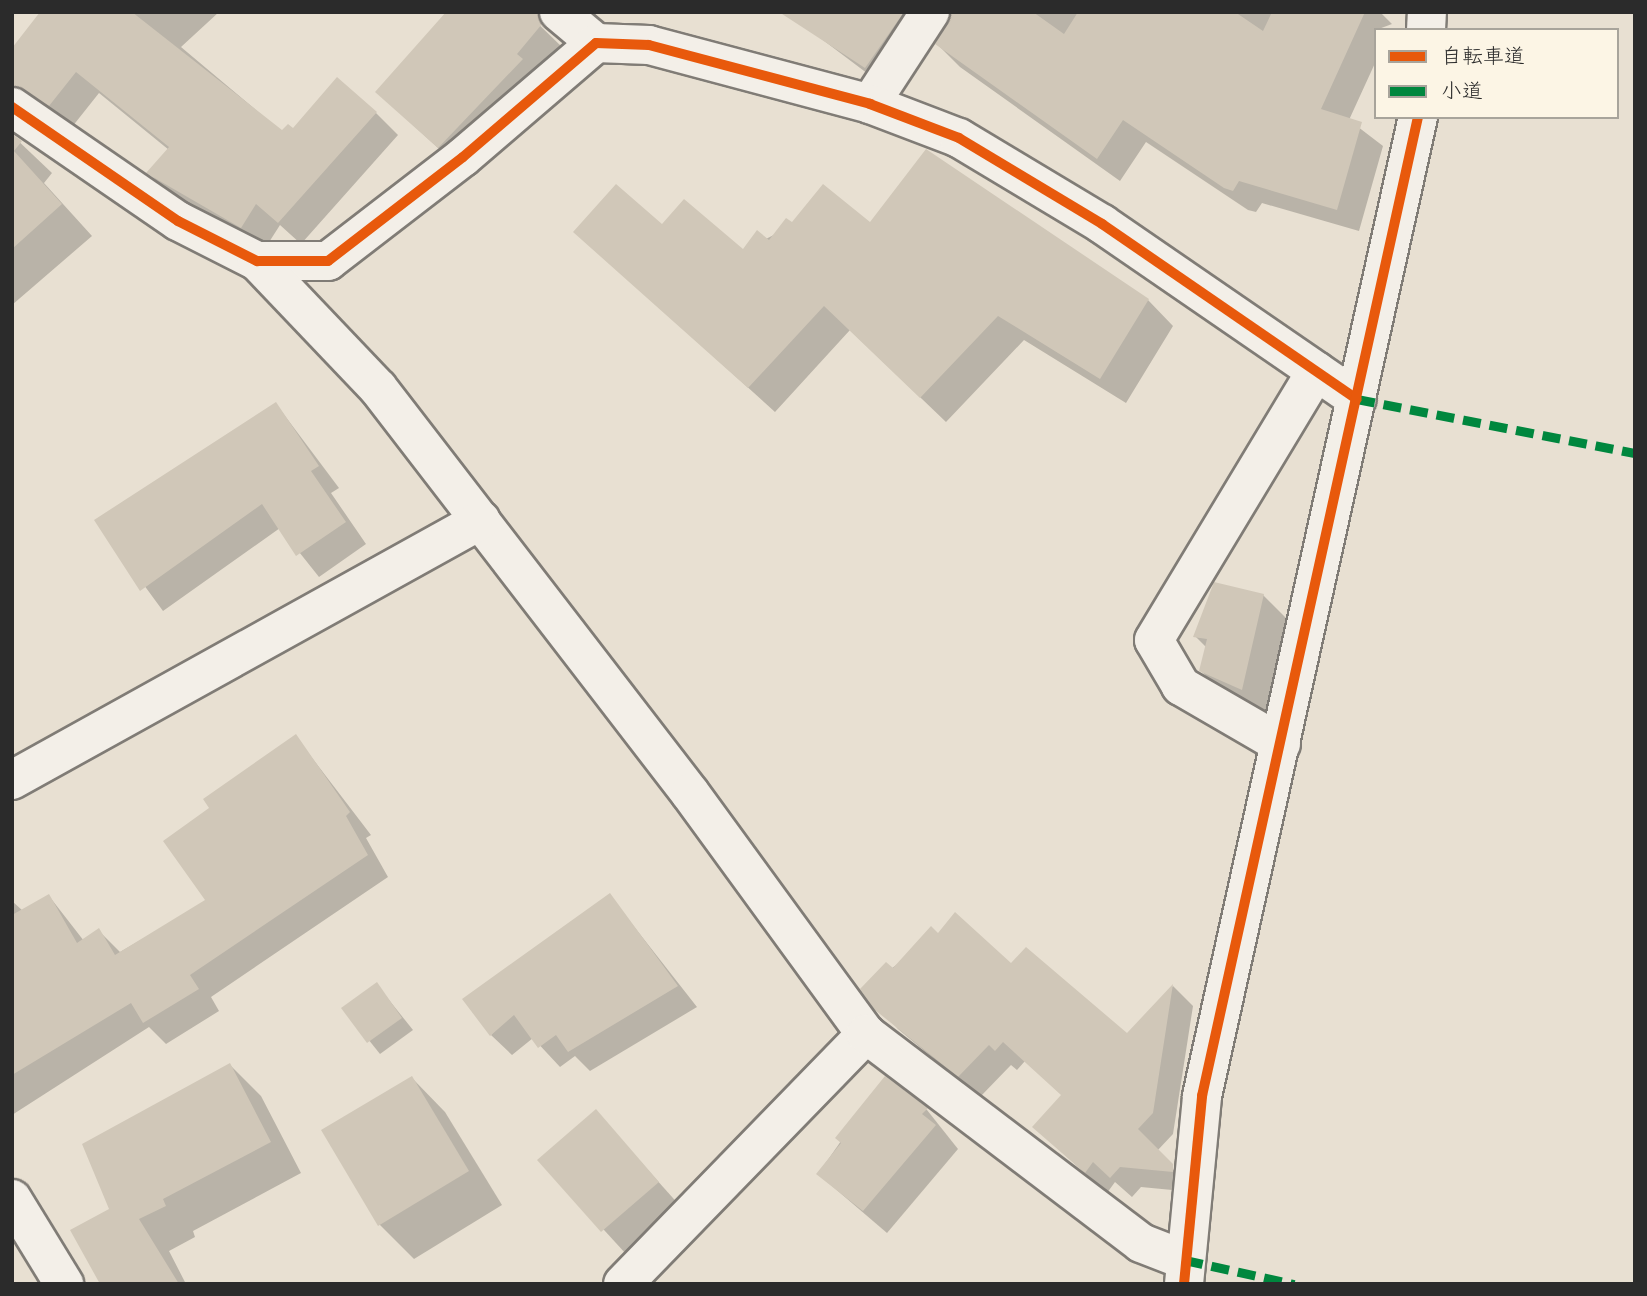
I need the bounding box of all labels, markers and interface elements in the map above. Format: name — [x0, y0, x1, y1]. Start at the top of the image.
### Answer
legend — [1374, 28, 1619, 119]
text: 自転車道 — [1441, 41, 1525, 74]
text: 小道 — [1441, 76, 1483, 109]

